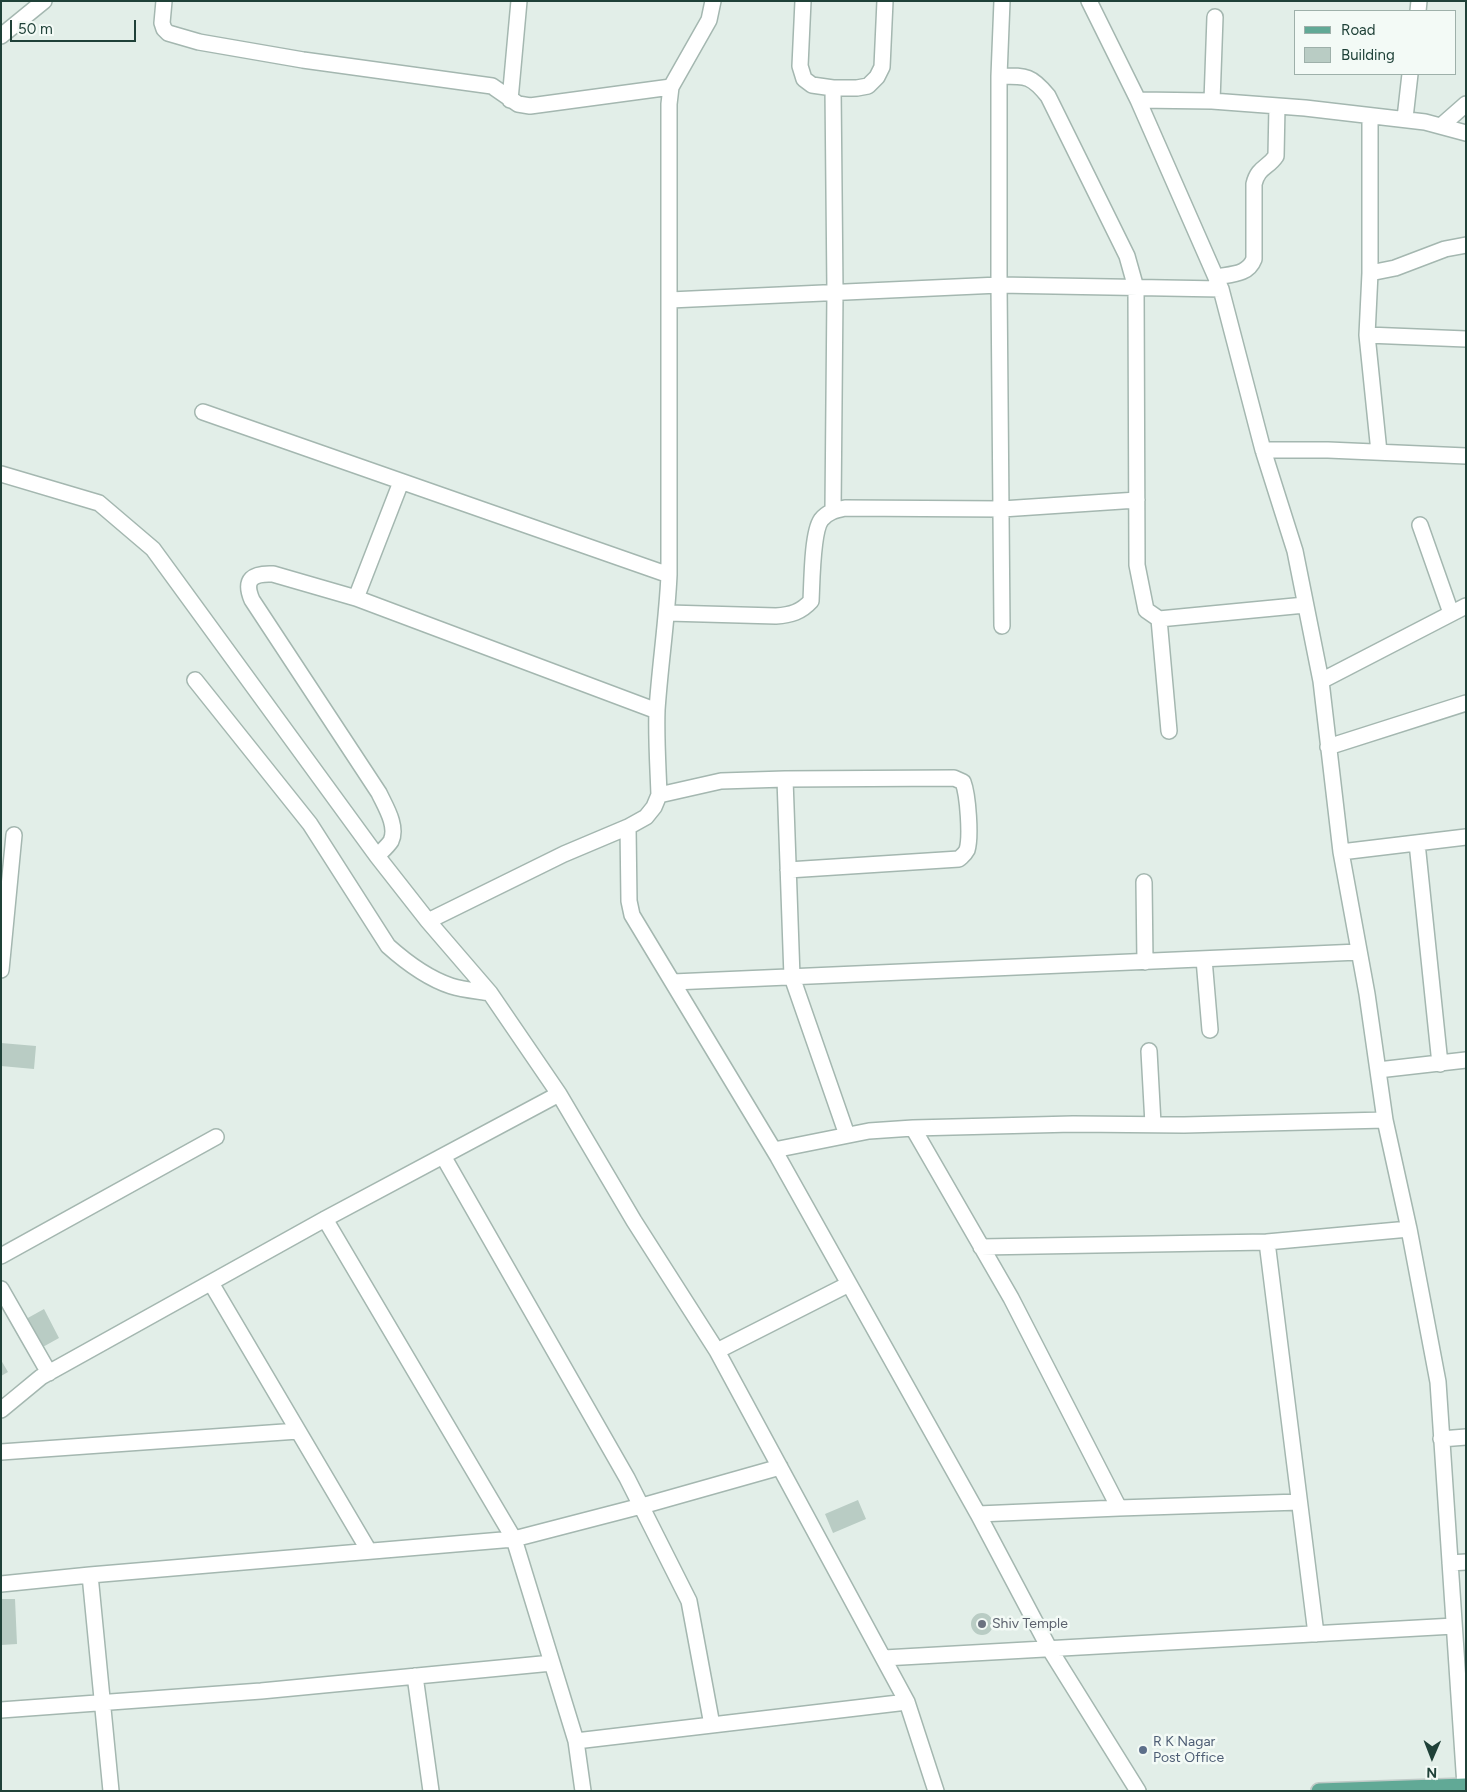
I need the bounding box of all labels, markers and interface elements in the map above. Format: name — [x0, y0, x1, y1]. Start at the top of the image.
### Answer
scale bar — [12, 10, 139, 42]
legend — [1294, 10, 1457, 75]
text: 50 m — [18, 20, 53, 38]
text: Road — [1341, 21, 1376, 39]
text: Building — [1341, 46, 1395, 64]
place label: Shiv Temple — [992, 1616, 1068, 1632]
marker: Shiv Temple — [976, 1618, 988, 1630]
north arrow — [1407, 1732, 1457, 1782]
place label: R K Nagar Post Office — [1153, 1734, 1224, 1766]
marker: R K Nagar Post Office — [1137, 1744, 1149, 1756]
text: N — [1426, 1764, 1437, 1781]

